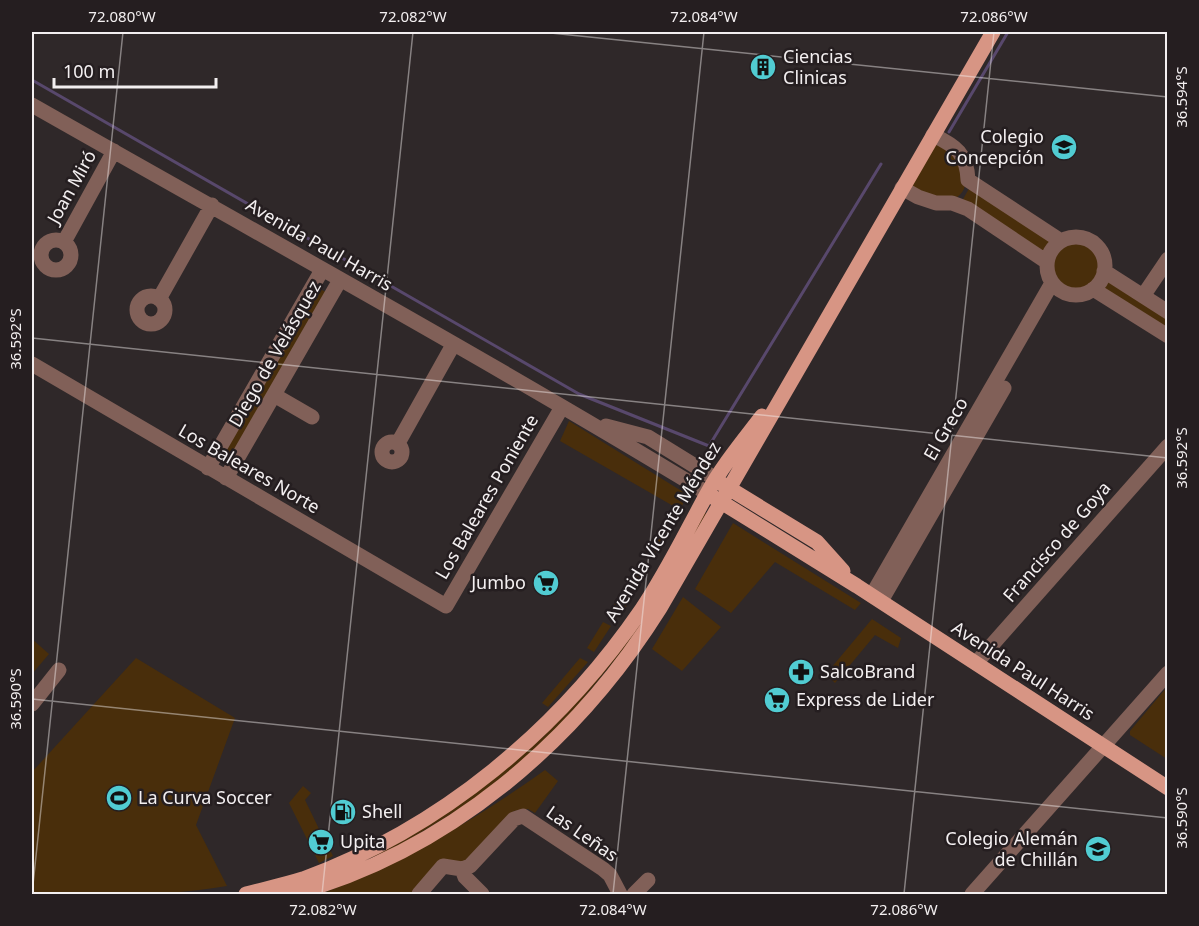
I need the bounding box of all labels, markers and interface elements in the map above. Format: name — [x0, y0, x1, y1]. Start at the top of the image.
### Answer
text: 72.080°W — [88, 6, 156, 26]
text: 72.082°W — [379, 6, 447, 26]
text: 72.084°W — [670, 6, 738, 26]
text: 72.086°W — [960, 6, 1028, 26]
place label: Ciencias Clinicas — [783, 44, 852, 89]
scale bar — [54, 51, 216, 89]
building icon: Ciencias Clinicas — [748, 52, 778, 82]
text: 100 m — [63, 59, 115, 83]
text: 36.594°S — [1171, 66, 1191, 128]
place label: Colegio Concepción — [945, 124, 1044, 169]
school or university icon: Colegio Concepción — [1049, 132, 1079, 162]
street label: Joan Miró — [40, 145, 101, 229]
street label: Avenida Paul Harris — [242, 192, 397, 296]
street label: Diego de Velásquez — [222, 276, 326, 431]
text: 36.592°S — [5, 308, 25, 370]
street label: El Greco — [917, 393, 973, 464]
street label: Los Baleares Poniente — [429, 410, 543, 583]
street label: Los Baleares Norte — [174, 418, 325, 518]
text: 36.592°S — [1171, 427, 1191, 489]
street label: Avenida Vicente Méndez — [599, 437, 726, 626]
street label: Francisco de Goya — [997, 476, 1115, 607]
supermarket icon: Jumbo — [531, 568, 561, 598]
place label: Jumbo — [469, 570, 526, 594]
street label: Avenida Paul Harris — [948, 615, 1099, 725]
pharmacy icon: SalcoBrand — [786, 657, 816, 687]
place label: SalcoBrand — [820, 659, 915, 683]
text: 36.590°S — [5, 668, 25, 730]
supermarket icon: Express de Lider — [762, 685, 792, 715]
place label: Express de Lider — [796, 687, 935, 711]
sports icon: La Curva Soccer — [104, 783, 134, 813]
place label: La Curva Soccer — [138, 785, 272, 809]
text: 36.590°S — [1171, 787, 1191, 849]
fuel station icon: Shell — [328, 797, 358, 827]
place label: Shell — [362, 799, 402, 823]
street label: Las Leñas — [542, 800, 623, 867]
place label: Colegio Alemán de Chillán — [945, 826, 1078, 871]
supermarket icon: Upita — [306, 827, 336, 857]
place label: Upita — [340, 829, 385, 853]
school or university icon: Colegio Alemán de Chillán — [1083, 834, 1113, 864]
text: 72.082°W — [289, 899, 357, 919]
text: 72.084°W — [579, 899, 647, 919]
text: 72.086°W — [870, 899, 938, 919]

